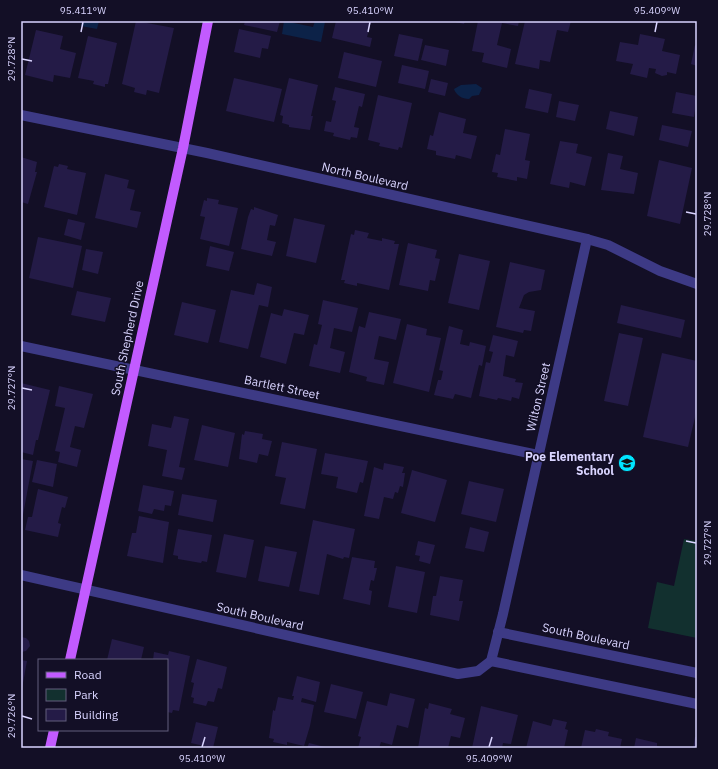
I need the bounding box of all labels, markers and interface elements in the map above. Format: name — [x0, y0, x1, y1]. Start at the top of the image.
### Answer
text: 95.411°W — [60, 4, 106, 17]
text: 95.410°W — [347, 4, 393, 17]
text: 95.409°W — [634, 4, 680, 17]
text: 29.728°N — [5, 37, 18, 81]
street label: North Boulevard — [320, 159, 410, 193]
text: 29.728°N — [701, 192, 714, 236]
street label: South Shepherd Drive — [107, 279, 147, 397]
street label: Wilton Street — [523, 361, 553, 433]
text: 29.727°N — [5, 366, 18, 410]
street label: Bartlett Street — [243, 372, 321, 402]
place label: Poe Elementary School — [525, 449, 615, 478]
school or university icon: Poe Elementary School — [617, 453, 637, 473]
text: 29.727°N — [701, 521, 714, 565]
street label: South Boulevard — [215, 599, 305, 633]
street label: South Boulevard — [541, 619, 631, 653]
legend — [38, 659, 168, 731]
text: Road — [74, 667, 102, 682]
text: Park — [74, 687, 99, 702]
text: 29.726°N — [5, 694, 18, 738]
text: Building — [74, 707, 119, 722]
text: 95.410°W — [179, 752, 225, 765]
text: 95.409°W — [466, 752, 512, 765]

